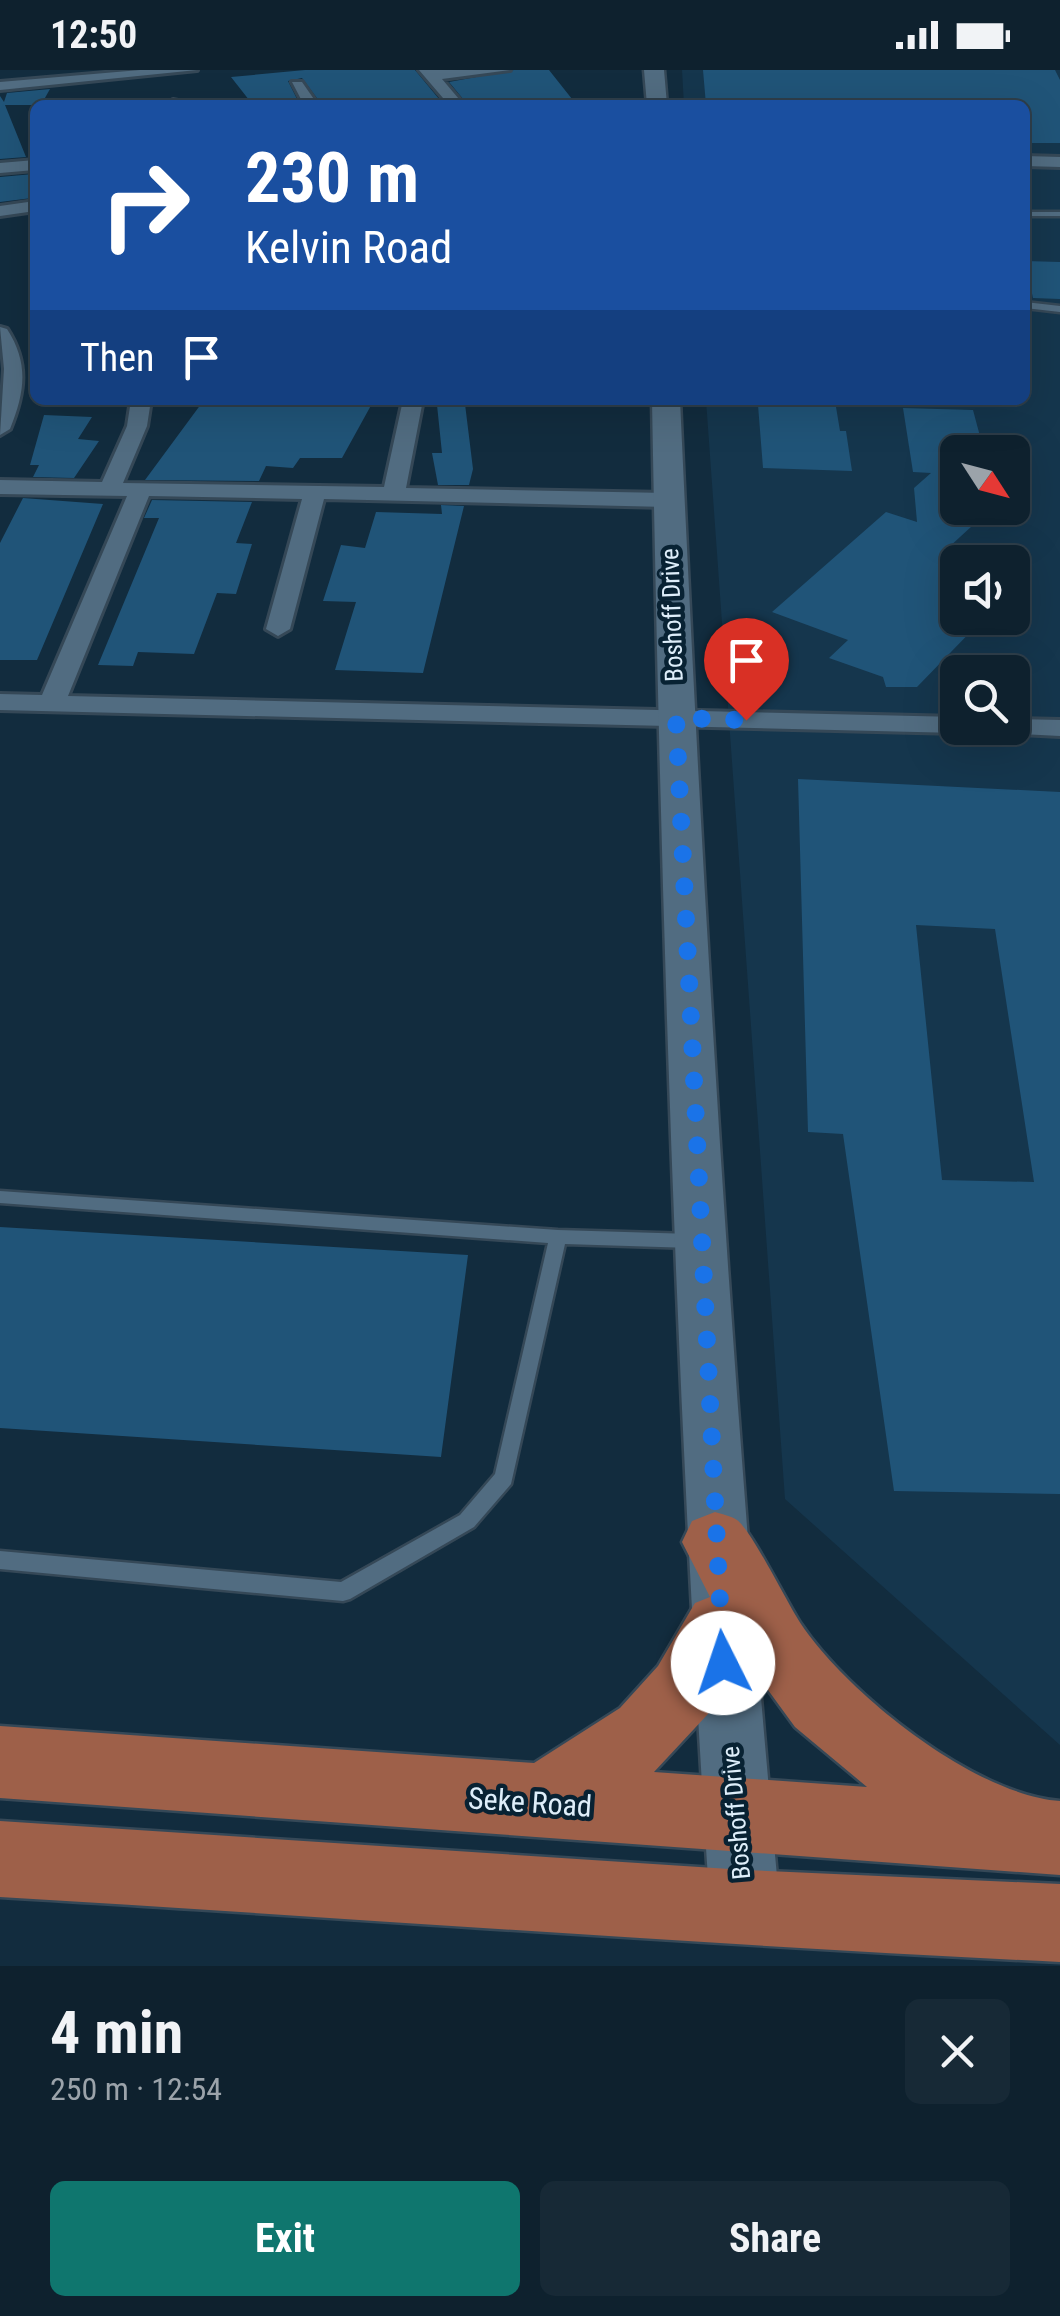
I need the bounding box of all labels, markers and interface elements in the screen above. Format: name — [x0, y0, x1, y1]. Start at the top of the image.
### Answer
text: 12:50 — [50, 13, 137, 57]
text: 230 m — [245, 137, 419, 219]
icon: right — [80, 140, 210, 270]
text: Kelvin Road — [245, 221, 452, 274]
icon: arrive — [174, 330, 229, 385]
text: Then — [80, 336, 154, 380]
north arrow — [940, 435, 1030, 525]
map controls — [940, 435, 1030, 745]
button: sound — [940, 545, 1030, 635]
street label: Boshoff Drive — [655, 548, 689, 682]
pin — [704, 618, 789, 721]
icon: arrive — [719, 633, 774, 688]
button: search — [940, 655, 1030, 745]
position arrow — [671, 1611, 775, 1715]
street label: Boshoff Drive — [716, 1745, 756, 1881]
street label: Seke Road — [467, 1780, 593, 1824]
text: 4 min — [50, 1997, 183, 2068]
button: close — [905, 1999, 1010, 2104]
text: 250 m · 12:54 — [50, 2070, 222, 2108]
button: Exit — [50, 2181, 520, 2296]
button: Share — [540, 2181, 1010, 2296]

